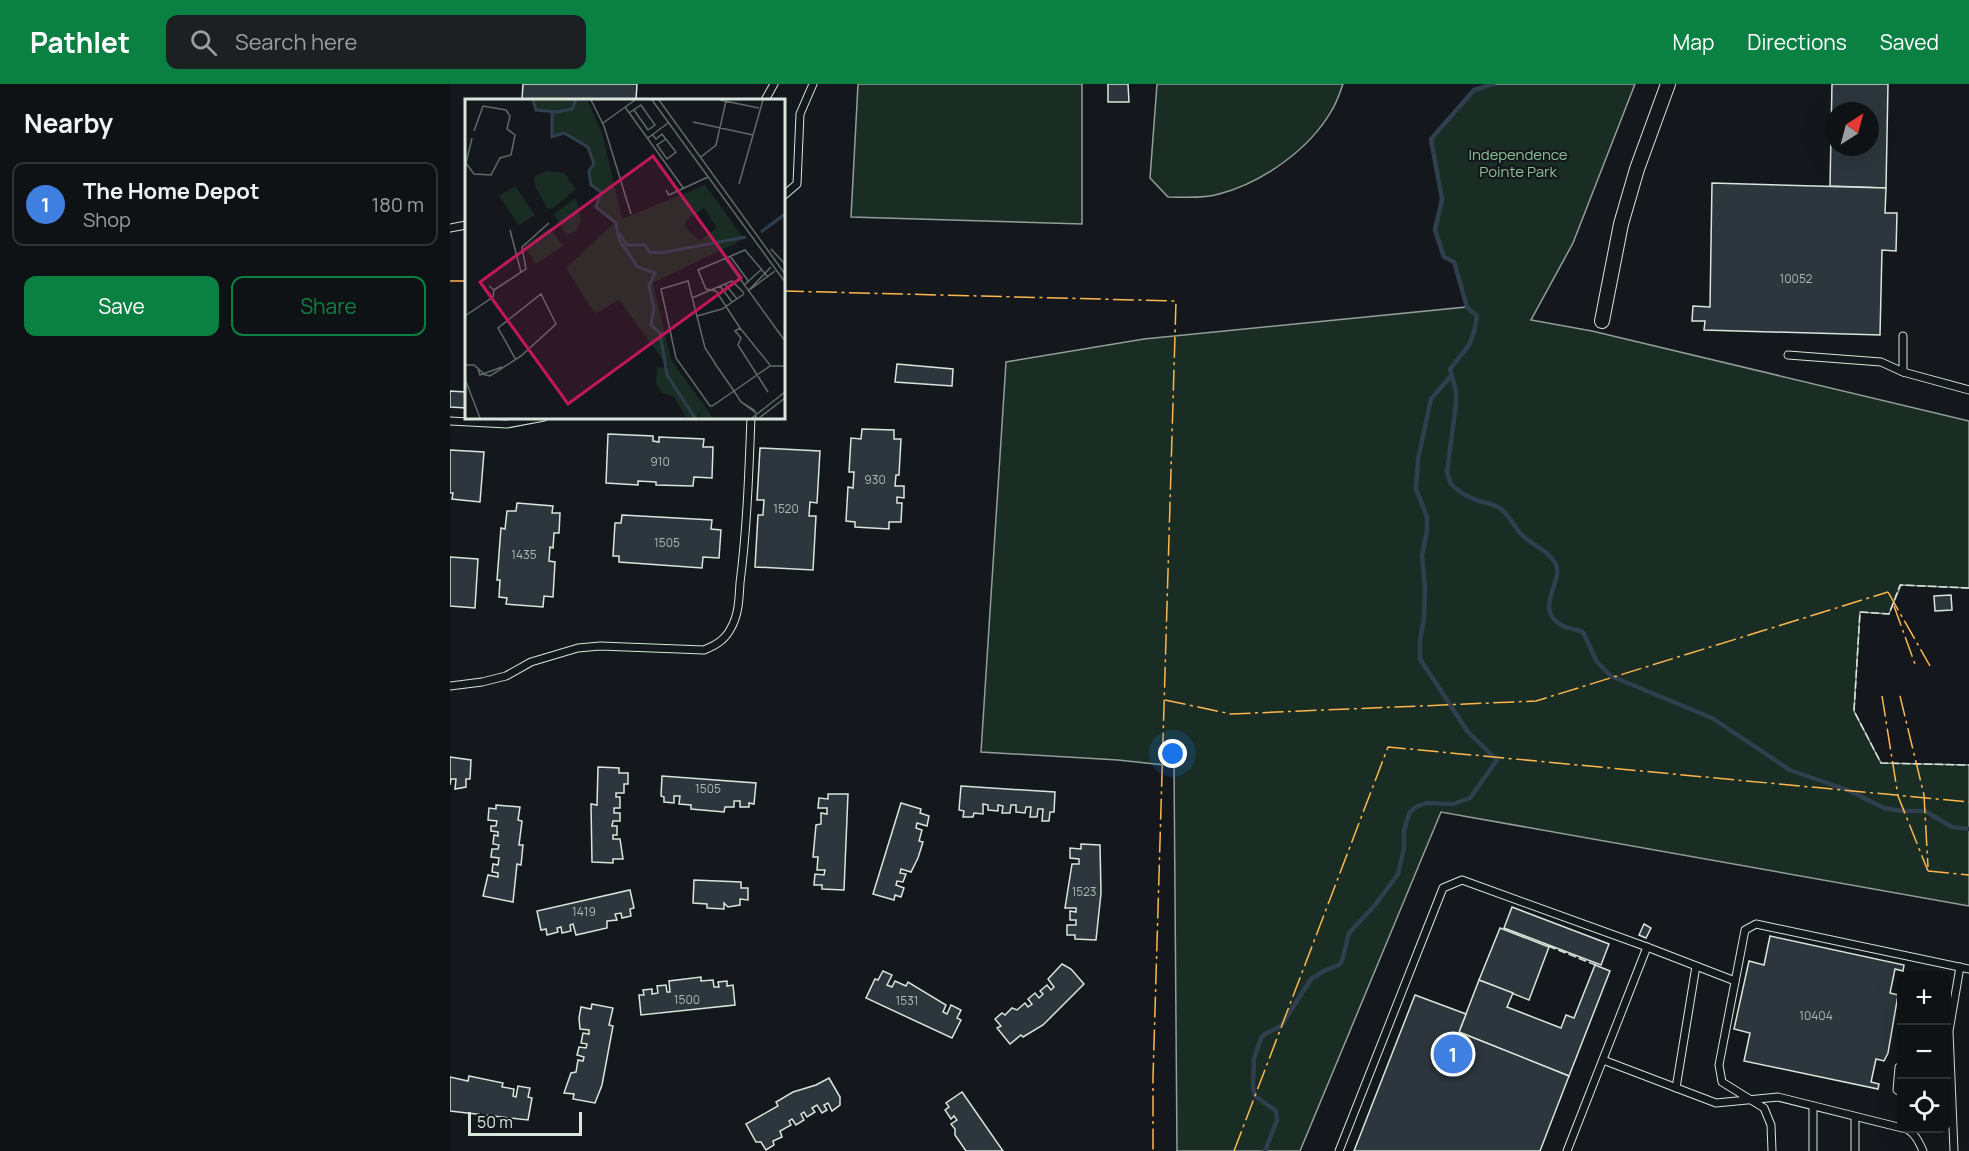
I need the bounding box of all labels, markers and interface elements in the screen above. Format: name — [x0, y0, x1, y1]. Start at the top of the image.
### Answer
search box — [166, 15, 586, 69]
text: Pathlet — [30, 23, 130, 61]
icon: search — [187, 26, 220, 59]
text: Search here — [235, 27, 357, 57]
text: Map — [1673, 28, 1714, 56]
text: Directions — [1747, 28, 1847, 56]
text: Saved — [1880, 28, 1939, 56]
inset map — [465, 99, 784, 418]
north arrow — [1825, 102, 1879, 156]
text: Nearby — [24, 105, 113, 141]
park label: Independence Pointe Park — [1468, 144, 1568, 182]
text: The Home Depot — [83, 176, 259, 206]
text: 1 — [41, 191, 50, 218]
text: 180 m — [371, 191, 424, 218]
text: Shop — [83, 206, 131, 233]
house number: 10052 — [1780, 270, 1813, 287]
button: Save — [24, 276, 219, 336]
button: Share — [231, 276, 426, 336]
house number: 910 — [650, 453, 670, 470]
house number: 930 — [864, 471, 886, 488]
house number: 1520 — [773, 500, 799, 517]
house number: 1505 — [654, 534, 680, 551]
house number: 1435 — [511, 546, 537, 563]
your location — [1158, 739, 1187, 768]
house number: 1505 — [695, 780, 721, 797]
house number: 1523 — [1072, 883, 1096, 900]
house number: 1419 — [572, 903, 596, 920]
map controls — [1897, 971, 1951, 1133]
button: + — [1897, 971, 1951, 1025]
house number: 1500 — [674, 991, 700, 1008]
house number: 1531 — [896, 992, 918, 1009]
house number: 10404 — [1799, 1007, 1833, 1024]
button: − — [1897, 1025, 1951, 1079]
pin: 1 — [1434, 1032, 1472, 1076]
button: locate — [1897, 1079, 1951, 1133]
scale bar — [468, 1109, 582, 1136]
text: 50 m — [477, 1111, 513, 1133]

